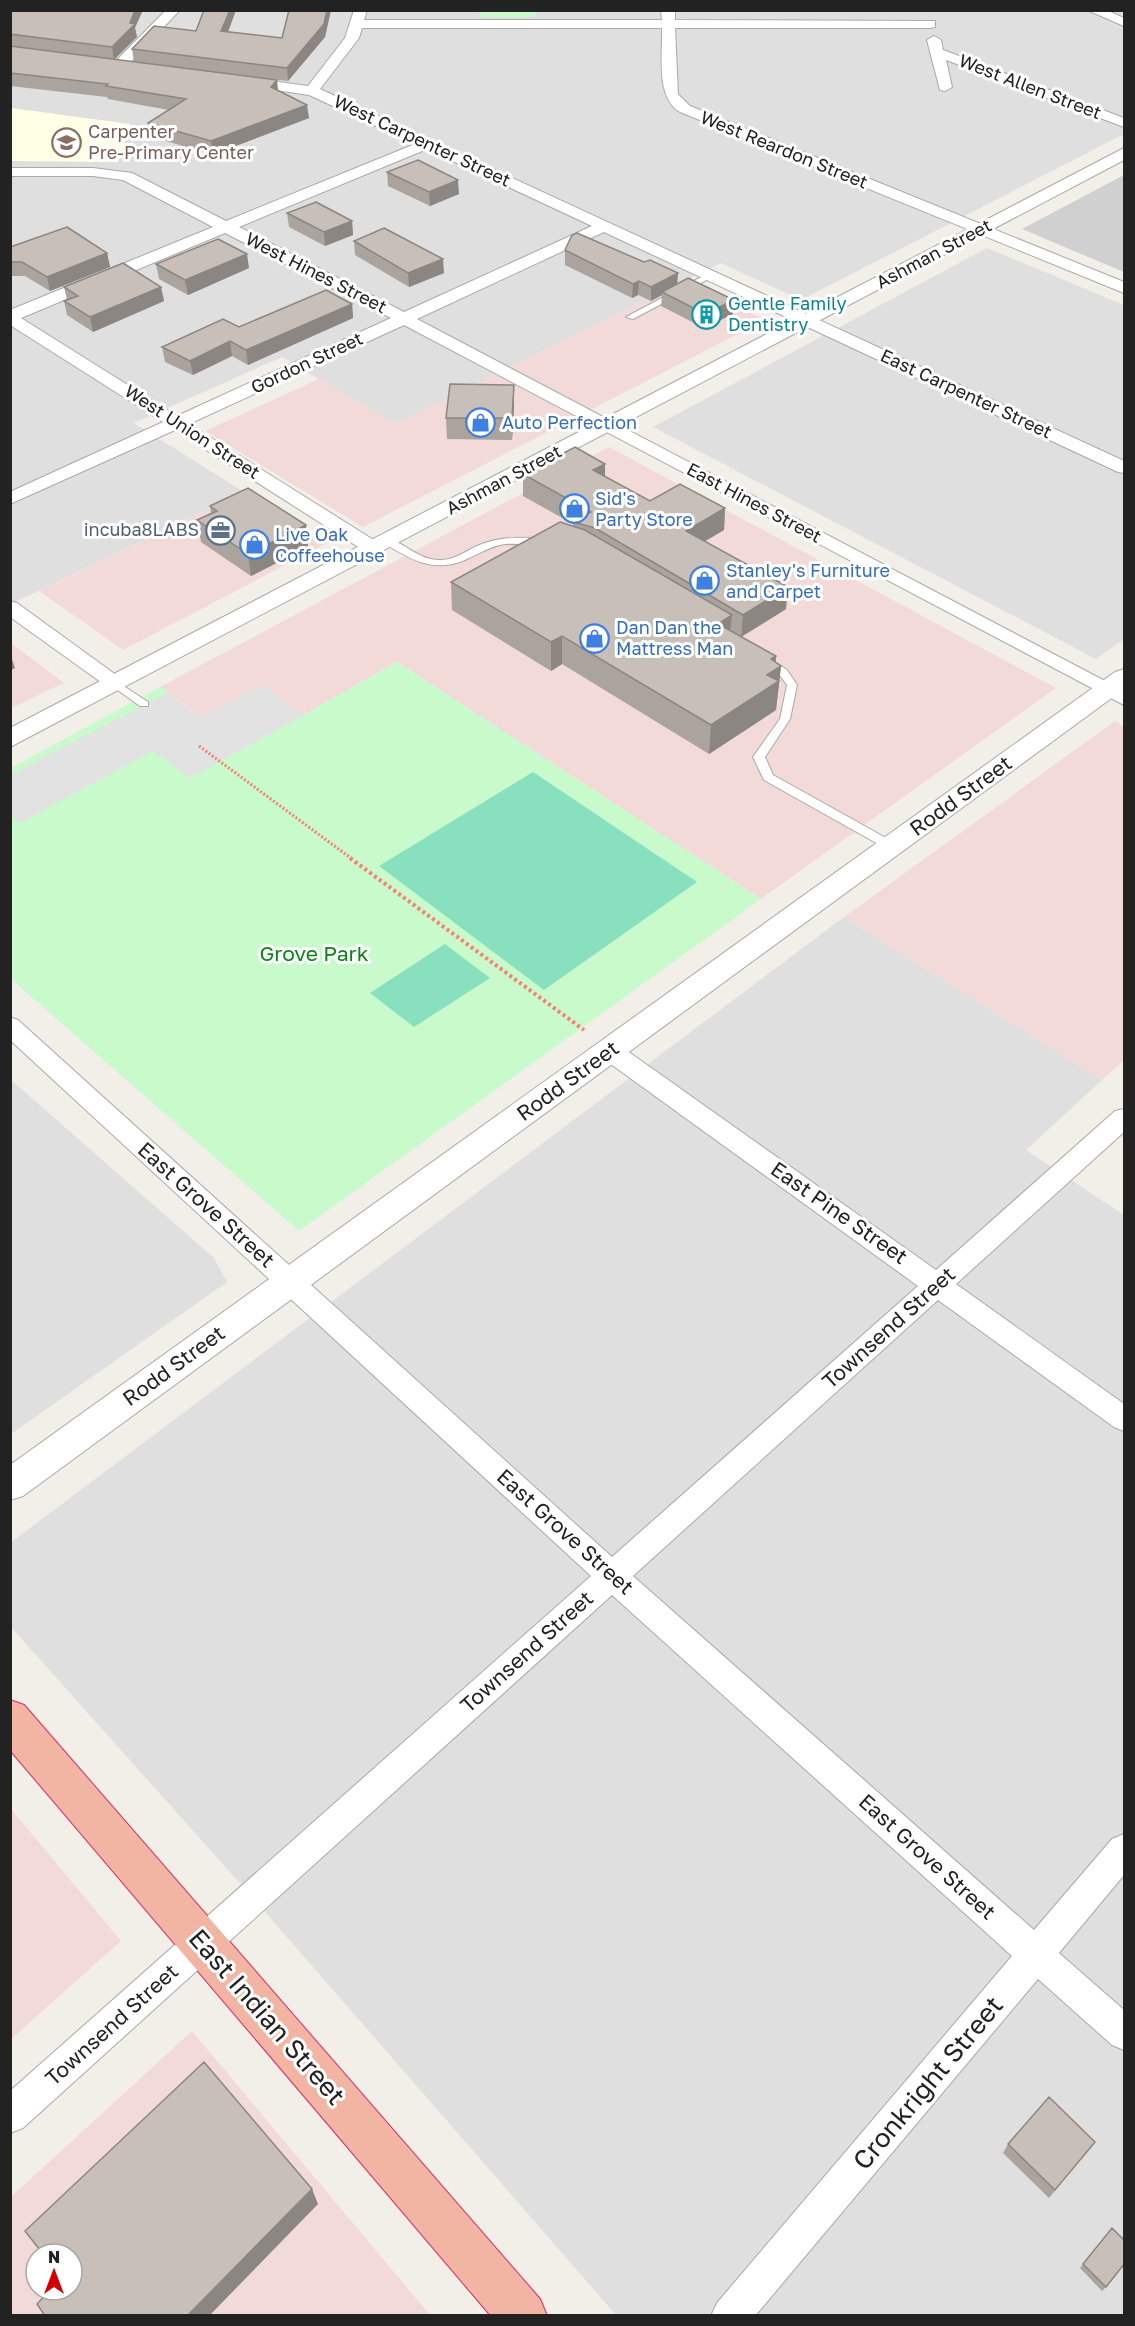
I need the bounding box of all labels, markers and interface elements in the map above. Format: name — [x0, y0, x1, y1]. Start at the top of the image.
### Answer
street label: West Allen Street — [956, 49, 1105, 123]
street label: West Carpenter Street — [331, 89, 514, 191]
street label: West Reardon Street — [698, 105, 871, 193]
place label: Carpenter Pre-Primary Center — [88, 120, 254, 163]
school or university icon: Carpenter Pre-Primary Center — [51, 126, 83, 158]
street label: Ashman Street — [872, 213, 995, 293]
street label: West Hines Street — [242, 227, 391, 317]
place label: Gentle Family Dentistry — [728, 292, 847, 335]
building icon: Gentle Family Dentistry — [691, 298, 723, 330]
street label: Gordon Street — [247, 327, 366, 398]
street label: East Carpenter Street — [877, 344, 1056, 442]
street label: West Union Street — [121, 379, 264, 483]
shop icon: Auto Perfection — [465, 407, 497, 439]
place label: Auto Perfection — [502, 411, 637, 433]
street label: Ashman Street — [442, 439, 565, 519]
street label: East Hines Street — [683, 457, 826, 547]
place label: Sid's Party Store — [595, 487, 693, 530]
shop icon: Sid's Party Store — [558, 493, 590, 525]
office icon: incuba8LABS — [204, 514, 236, 546]
place label: incuba8LABS — [84, 518, 199, 540]
place label: Live Oak Coffeehouse — [275, 523, 385, 566]
shop icon: Live Oak Coffeehouse — [238, 529, 270, 561]
place label: Stanley's Furniture and Carpet — [726, 559, 890, 602]
shop icon: Stanley's Furniture and Carpet — [689, 565, 721, 597]
place label: Dan Dan the Mattress Man — [616, 616, 733, 659]
shop icon: Dan Dan the Mattress Man — [579, 622, 611, 654]
street label: Rodd Street — [904, 749, 1017, 841]
park label: Grove Park — [259, 940, 369, 966]
street label: Rodd Street — [511, 1034, 624, 1126]
street label: East Grove Street — [133, 1136, 280, 1273]
street label: East Pine Street — [766, 1155, 913, 1269]
street label: Townsend Street — [816, 1261, 960, 1394]
street label: Rodd Street — [117, 1319, 230, 1411]
street label: East Grove Street — [492, 1463, 639, 1600]
street label: Townsend Street — [454, 1585, 598, 1718]
street label: East Grove Street — [854, 1788, 1001, 1925]
street label: East Indian Street — [183, 1923, 352, 2111]
street label: Townsend Street — [39, 1958, 183, 2091]
street label: Cronkright Street — [846, 1990, 1009, 2176]
north arrow — [24, 2242, 84, 2302]
text: N — [48, 2247, 60, 2267]

